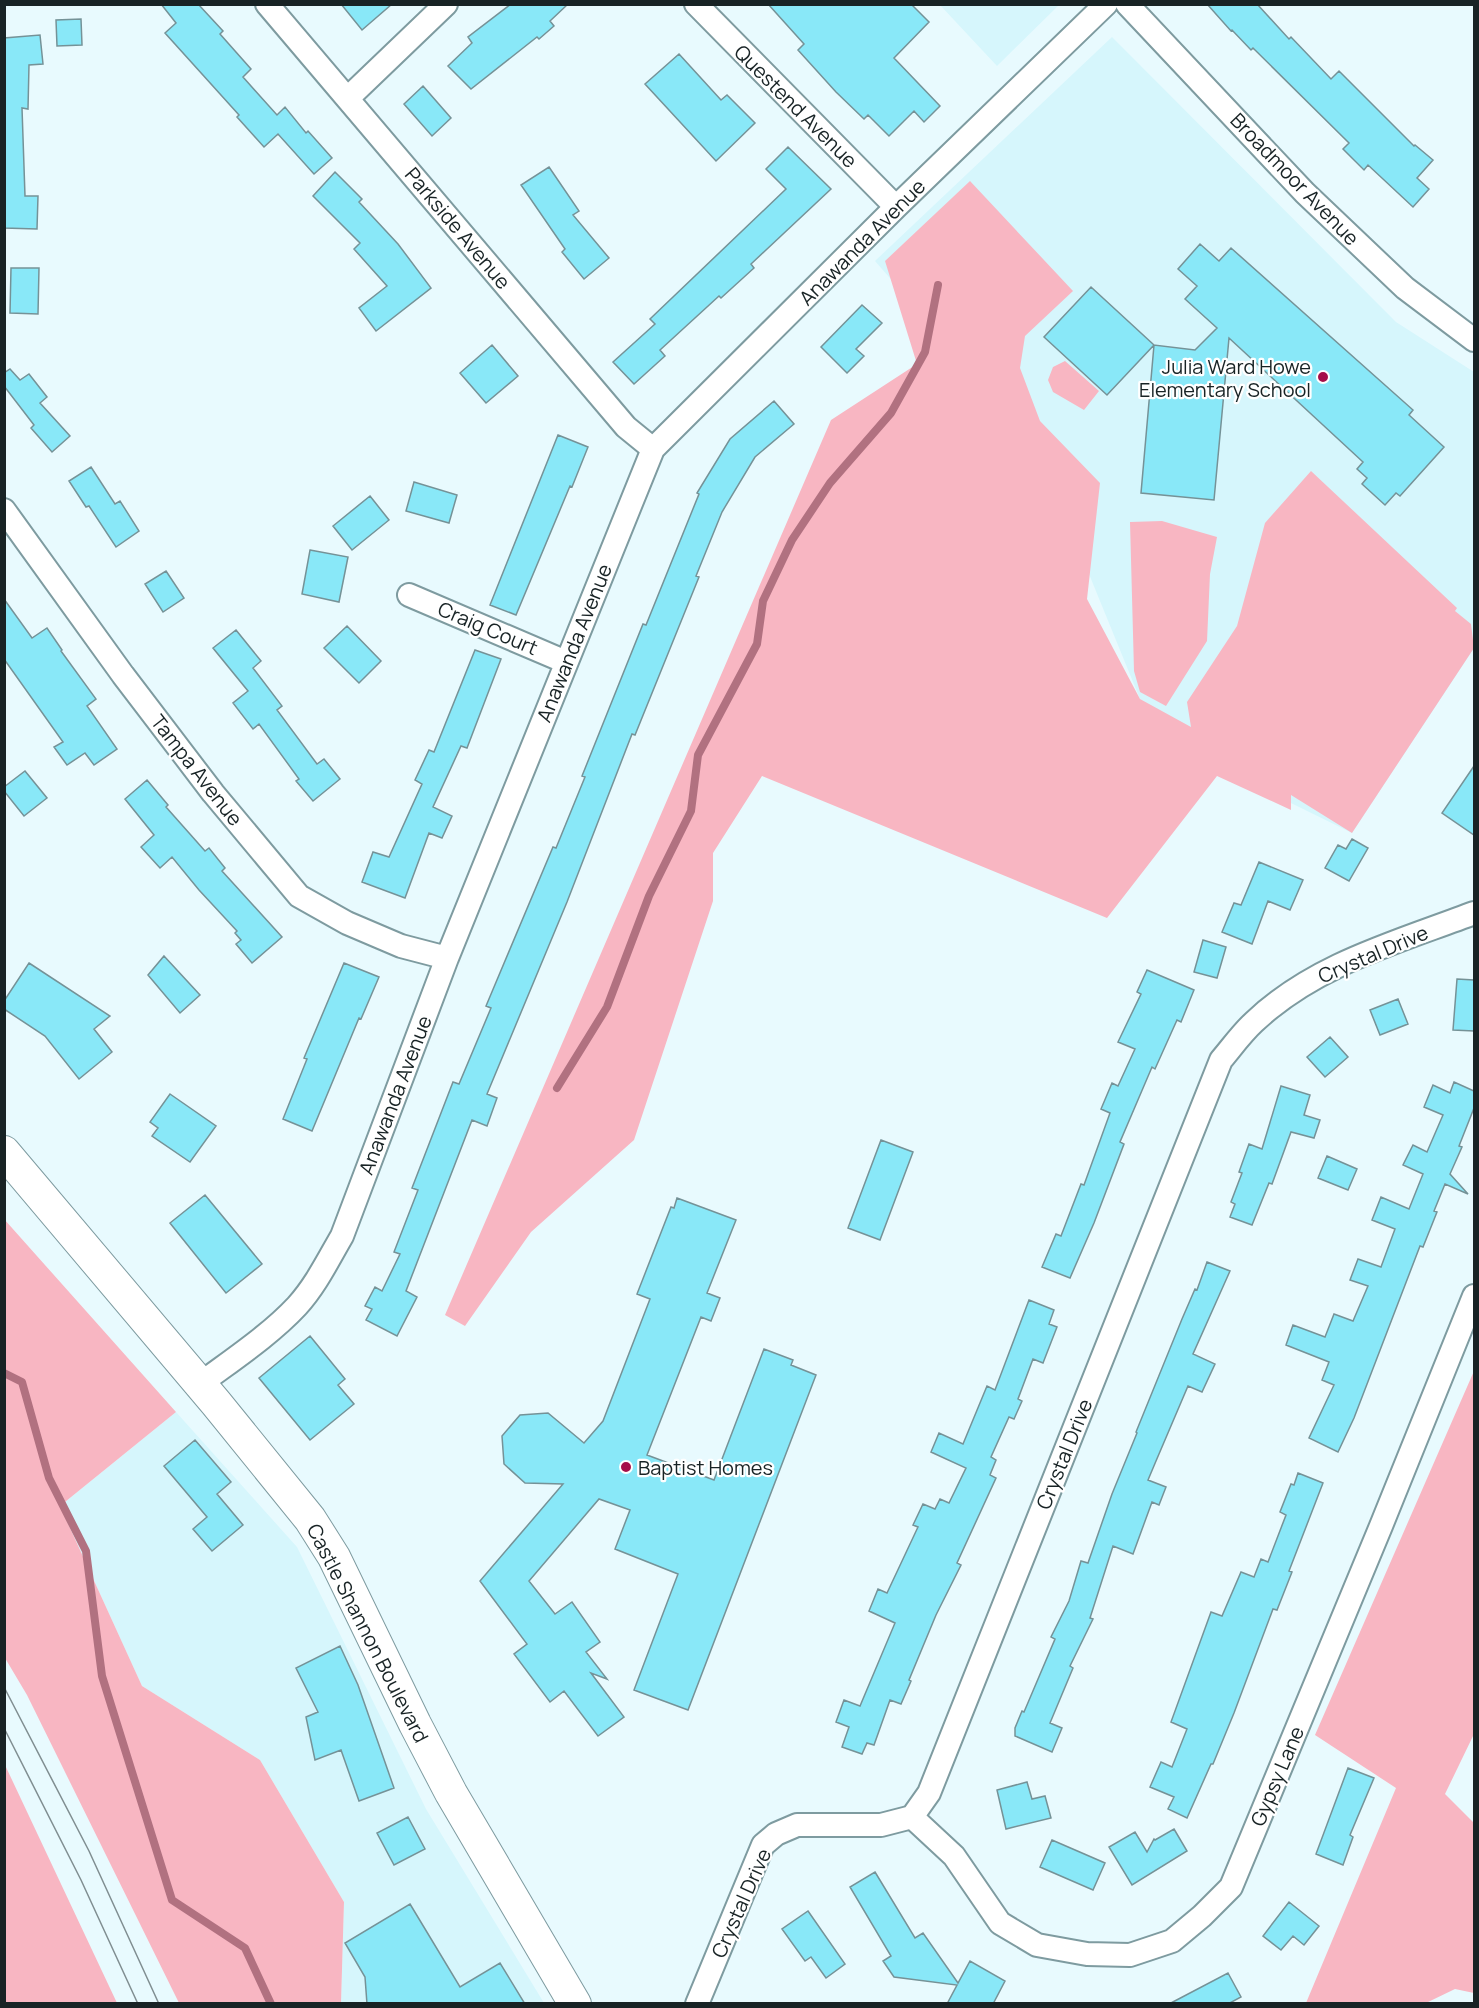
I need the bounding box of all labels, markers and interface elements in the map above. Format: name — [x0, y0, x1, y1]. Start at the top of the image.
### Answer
street label: Questend Avenue — [729, 39, 863, 173]
street label: Broadmoor Avenue — [1225, 107, 1365, 251]
street label: Parkside Avenue — [399, 162, 517, 294]
street label: Anawanda Avenue — [793, 173, 931, 311]
place label: Julia Ward Howe Elementary School — [1139, 353, 1311, 403]
marker: Julia Ward Howe Elementary School — [1316, 370, 1330, 384]
street label: Anawanda Avenue — [530, 560, 618, 726]
street label: Craig Court — [434, 595, 542, 661]
street label: Tampa Avenue — [145, 709, 249, 831]
street label: Crystal Drive — [1314, 919, 1432, 989]
street label: Anawanda Avenue — [352, 1012, 438, 1178]
street label: Crystal Drive — [1030, 1395, 1098, 1513]
place label: Baptist Homes — [638, 1454, 773, 1481]
marker: Baptist Homes — [619, 1460, 633, 1474]
street label: Castle Shannon Boulevard — [301, 1519, 435, 1747]
street label: Gypsy Lane — [1244, 1722, 1310, 1830]
street label: Crystal Drive — [705, 1844, 777, 1962]

